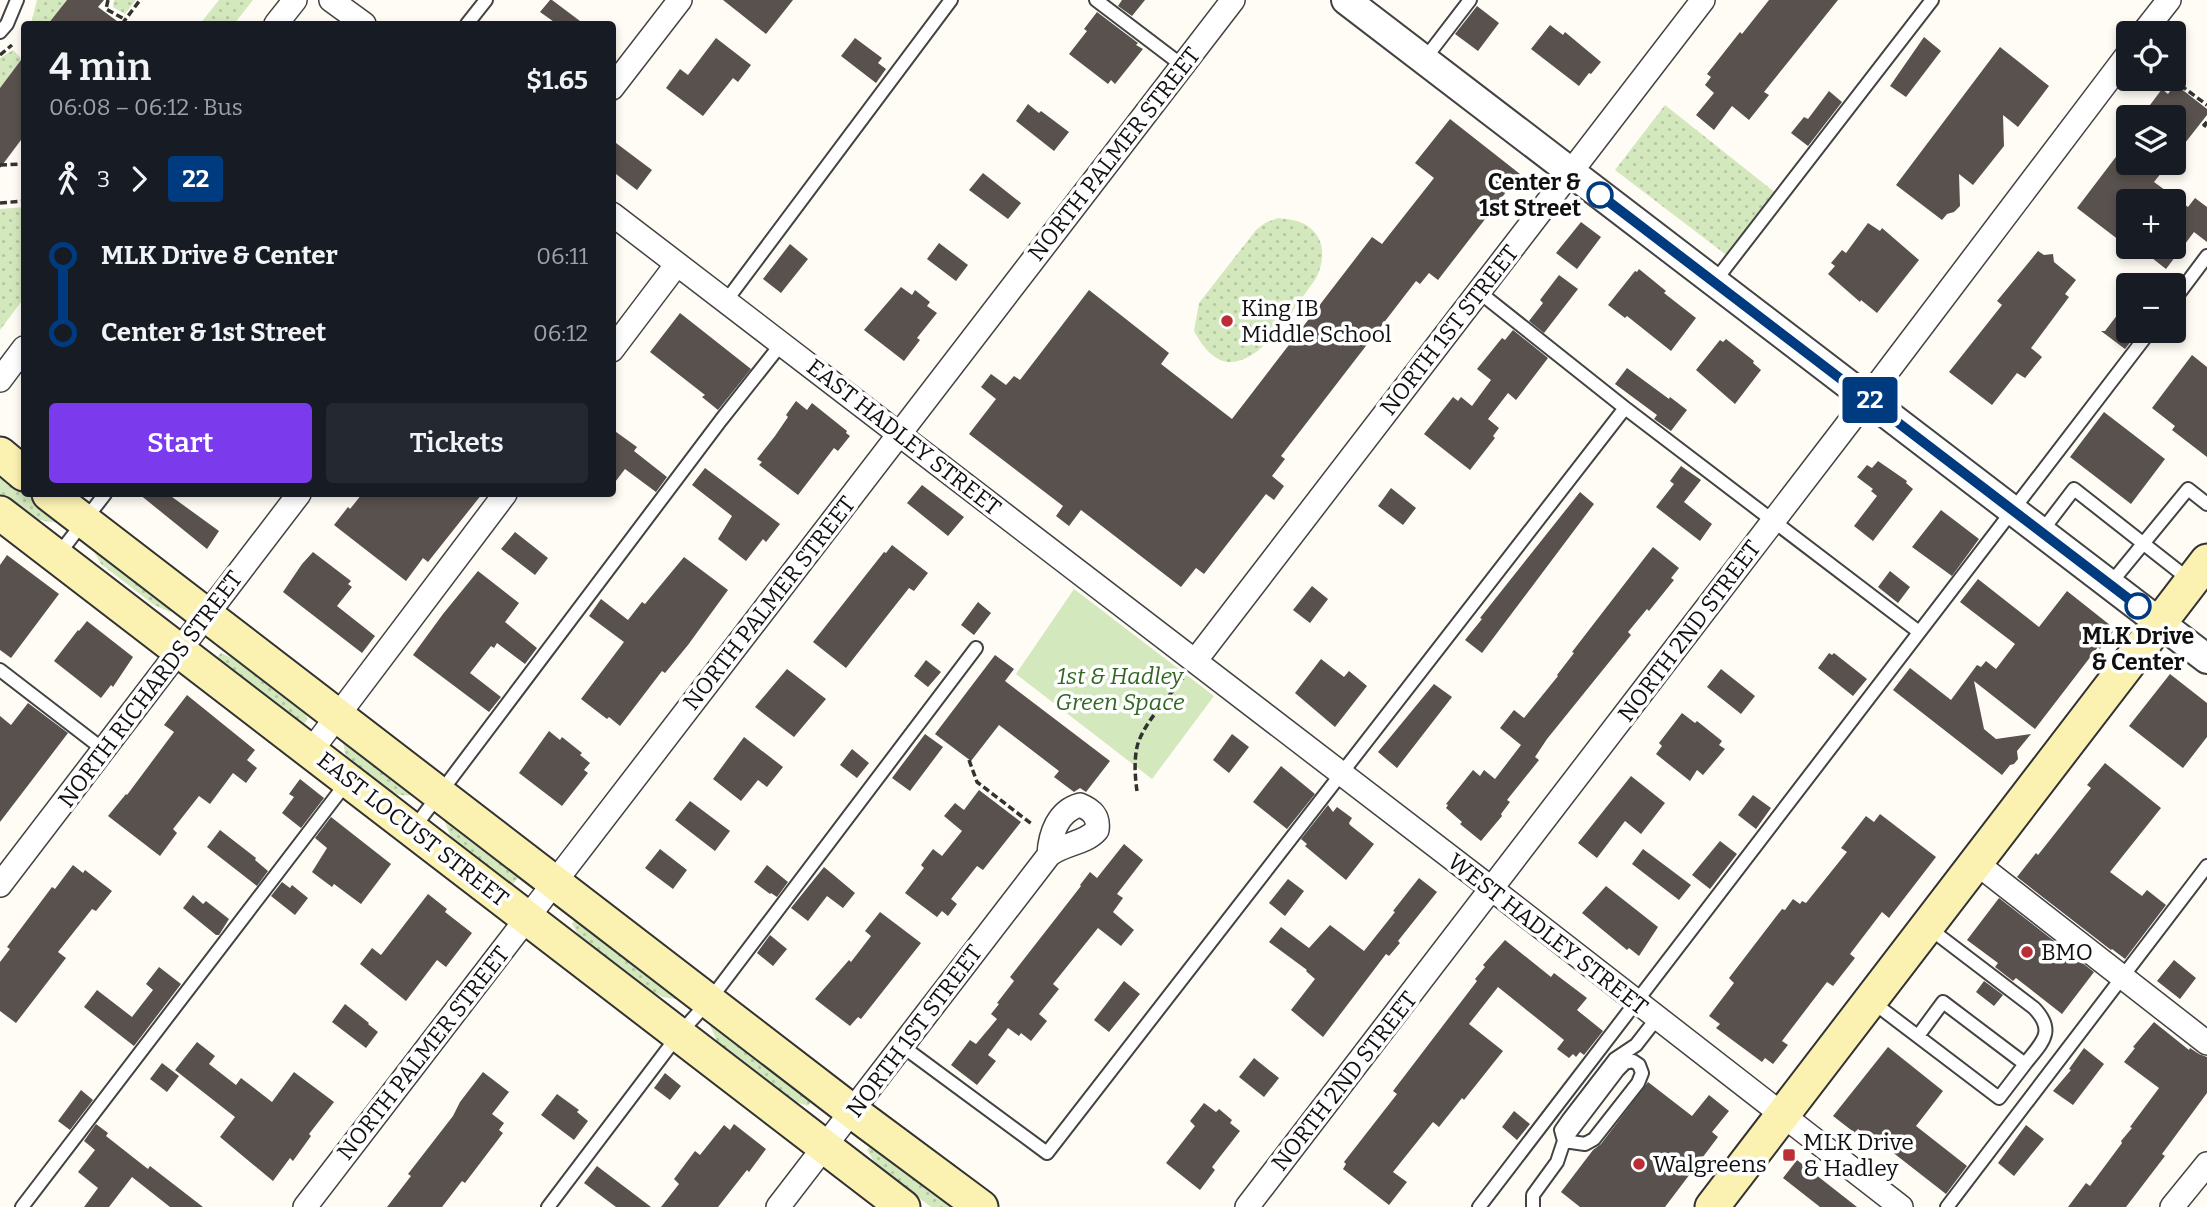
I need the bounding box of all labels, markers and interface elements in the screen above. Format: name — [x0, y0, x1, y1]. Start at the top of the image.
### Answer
map controls — [2116, 21, 2186, 343]
button: locate — [2116, 21, 2186, 91]
street label: NORTH PALMER STREET — [1022, 42, 1206, 266]
text: 4 min — [49, 44, 151, 90]
text: $1.65 — [526, 65, 588, 96]
text: 06:08 – 06:12 · Bus — [49, 93, 243, 121]
button: layers — [2116, 105, 2186, 175]
icon: walk — [49, 160, 87, 198]
icon: forward — [120, 160, 158, 198]
text: 3 — [97, 165, 110, 193]
text: 22 — [182, 165, 209, 193]
place label: Center & 1st Street — [1479, 168, 1581, 222]
marker: Center & 1st Street — [1587, 182, 1613, 208]
button: + — [2116, 189, 2186, 259]
street label: NORTH 1ST STREET — [1374, 239, 1524, 421]
text: MLK Drive & Center — [101, 240, 338, 271]
text: 06:11 — [536, 242, 588, 270]
button: − — [2116, 273, 2186, 343]
place label: King IB Middle School — [1241, 294, 1392, 348]
marker: King IB Middle School — [1219, 313, 1235, 329]
text: Center & 1st Street — [101, 317, 326, 348]
text: 06:12 — [533, 319, 588, 347]
street label: EAST HADLEY STREET — [801, 353, 1007, 521]
line badge: 22 — [1839, 377, 1902, 423]
text: 22 — [1856, 386, 1884, 414]
button: Start — [49, 403, 312, 483]
button: Tickets — [326, 403, 588, 483]
street label: NORTH PALMER STREET — [677, 491, 861, 715]
street label: NORTH 2ND STREET — [1612, 535, 1766, 727]
street label: NORTH RICHARDS STREET — [52, 565, 248, 813]
marker: MLK Drive & Center — [2125, 593, 2151, 619]
place label: MLK Drive & Center — [2082, 622, 2194, 676]
park label: 1st & Hadley Green Space — [1055, 662, 1185, 716]
street label: EAST LOCUST STREET — [312, 746, 514, 912]
street label: WEST HADLEY STREET — [1442, 847, 1654, 1021]
place label: BMO — [2041, 938, 2093, 966]
street label: NORTH 1ST STREET — [840, 939, 988, 1123]
street label: NORTH PALMER STREET — [331, 941, 515, 1165]
marker: BMO — [2019, 944, 2035, 960]
street label: NORTH 2ND STREET — [1265, 986, 1423, 1176]
place label: MLK Drive & Hadley — [1803, 1128, 1914, 1182]
marker: MLK Drive & Hadley — [1781, 1147, 1797, 1163]
place label: Walgreens — [1653, 1150, 1767, 1178]
marker: Walgreens — [1631, 1156, 1647, 1172]

